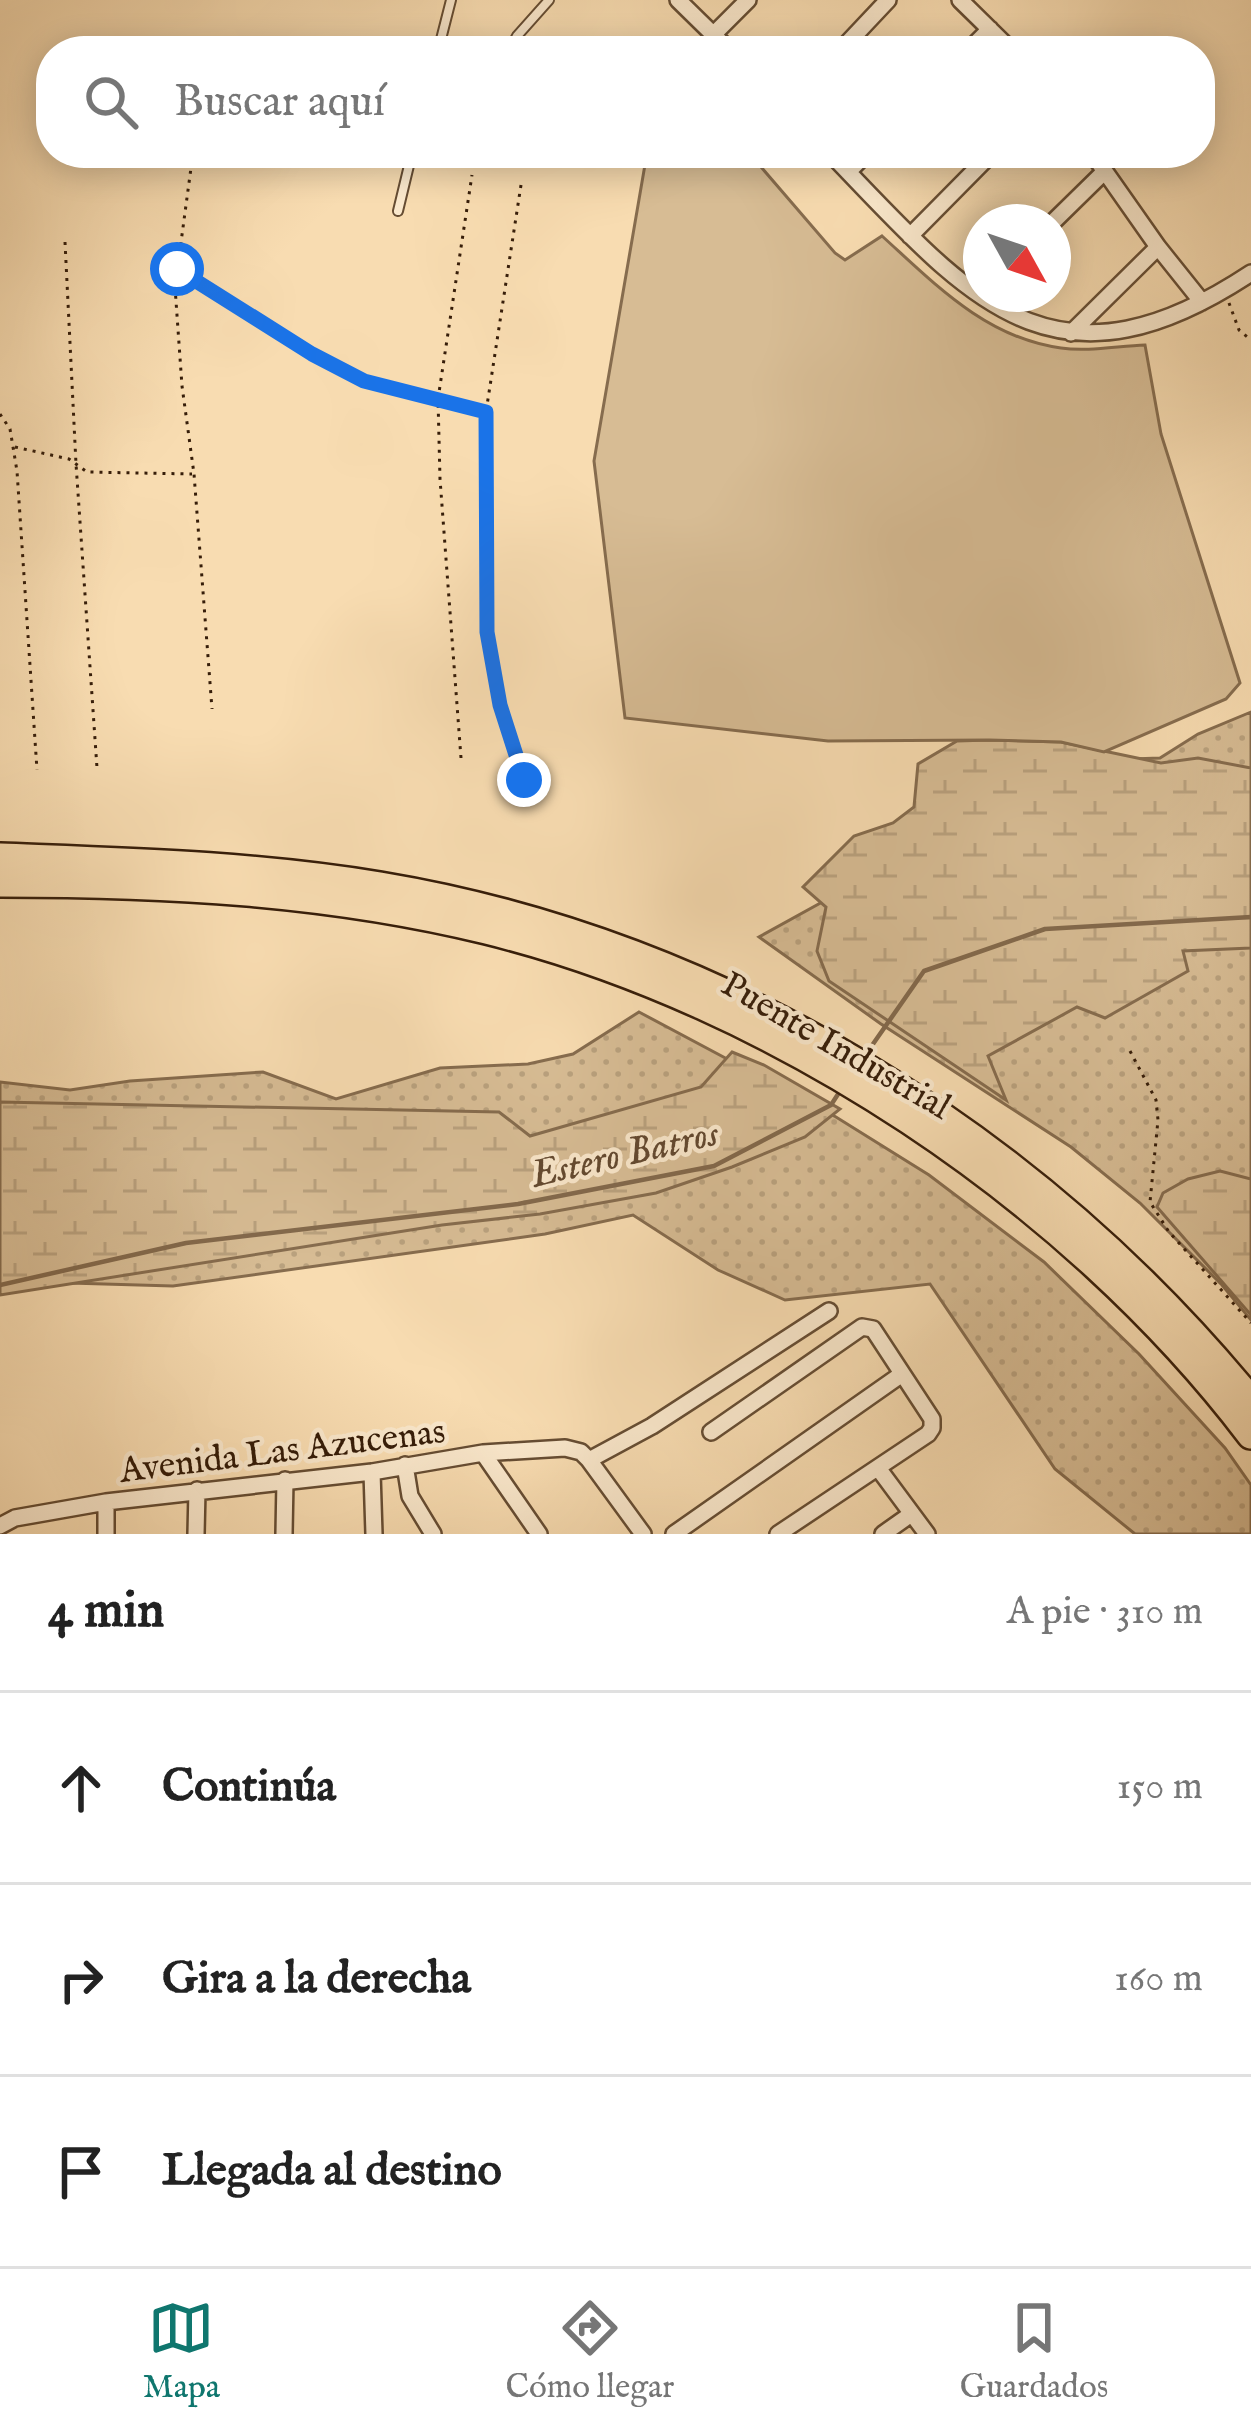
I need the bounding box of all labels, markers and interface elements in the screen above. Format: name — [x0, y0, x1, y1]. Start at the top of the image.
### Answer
search box — [36, 36, 1215, 168]
icon: search — [78, 69, 144, 135]
text: Buscar aquí — [174, 74, 385, 131]
north arrow — [963, 204, 1071, 312]
route start — [150, 242, 204, 296]
route end — [497, 753, 551, 807]
street label: Puente Industrial — [712, 962, 959, 1131]
water label: Estero Batros — [525, 1110, 724, 1201]
street label: Avenida Las Azucenas — [116, 1409, 448, 1495]
text: 4 min — [48, 1580, 164, 1645]
text: A pie · 310 m — [1007, 1588, 1203, 1637]
icon: ahead — [48, 1755, 114, 1821]
text: Continúa — [162, 1759, 336, 1816]
text: 150 m — [1117, 1763, 1203, 1812]
icon: right — [48, 1947, 114, 2013]
text: Gira a la derecha — [162, 1951, 471, 2008]
text: 160 m — [1114, 1955, 1203, 2004]
icon: arrive — [48, 2139, 114, 2205]
text: Llegada al destino — [162, 2143, 502, 2200]
tab: Mapa — [143, 2295, 220, 2409]
tab: Cómo llegar — [505, 2295, 674, 2409]
tab: Guardados — [960, 2295, 1108, 2409]

